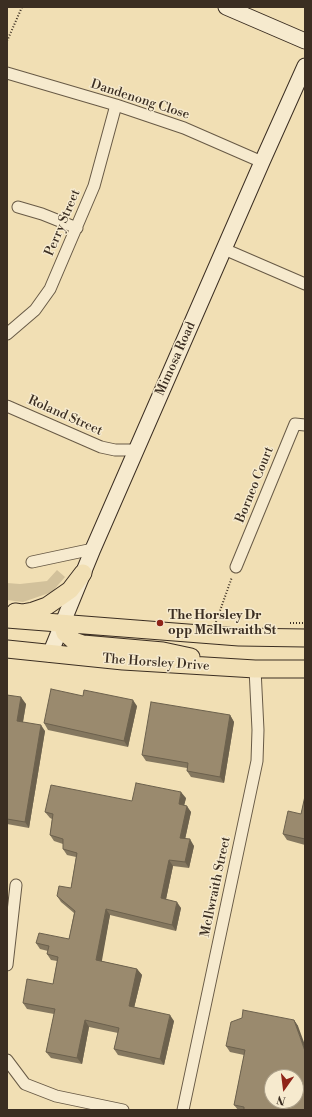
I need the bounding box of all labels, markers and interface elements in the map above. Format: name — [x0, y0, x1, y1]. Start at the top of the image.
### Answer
street label: Dandenong Close — [89, 77, 191, 123]
street label: Perry Street — [42, 187, 84, 259]
street label: Mimosa Road — [153, 319, 199, 399]
street label: Roland Street — [25, 393, 105, 439]
street label: Borneo Court — [233, 445, 277, 525]
place label: The Horsley Dr opp McIlwraith St — [168, 608, 276, 639]
marker: The Horsley Dr opp McIlwraith St — [155, 618, 165, 628]
street label: The Horsley Drive — [102, 651, 210, 675]
street label: McIlwraith Street — [198, 835, 234, 939]
north arrow — [264, 1069, 304, 1109]
text: N — [275, 1092, 287, 1108]

